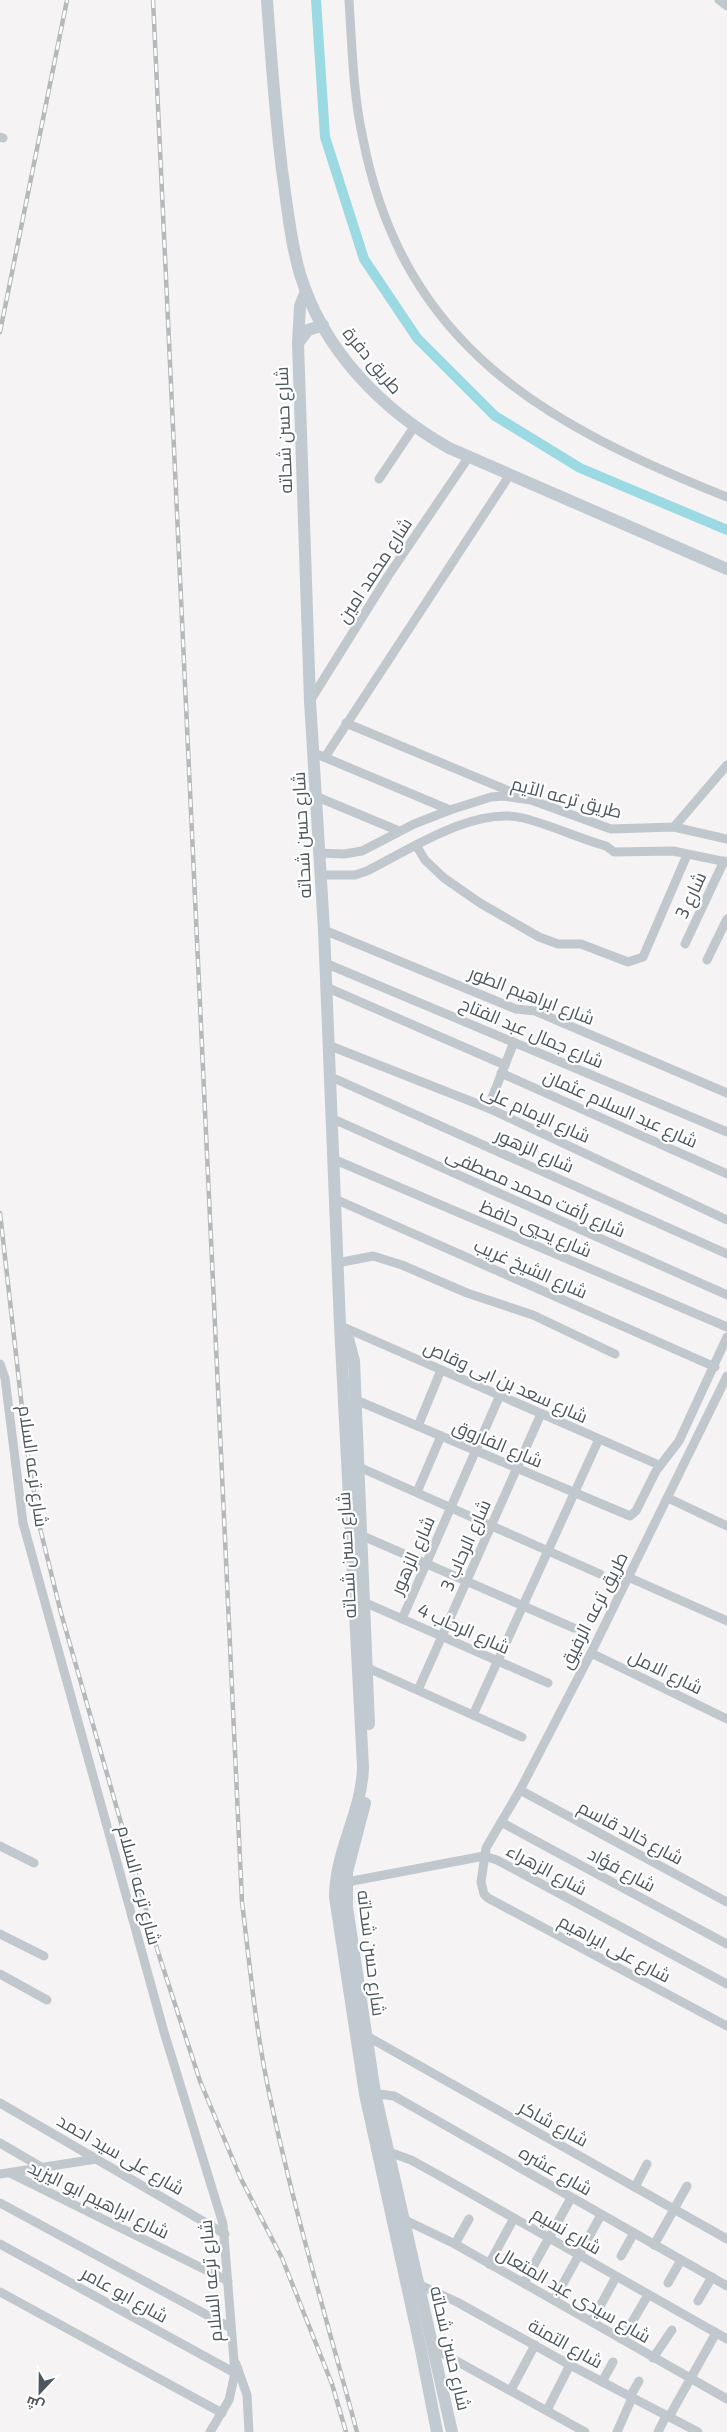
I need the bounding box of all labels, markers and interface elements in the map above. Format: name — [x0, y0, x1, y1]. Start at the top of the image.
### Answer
street label: طريق دفرة — [337, 322, 407, 399]
street label: شارع حسن شحاته — [270, 366, 298, 494]
street label: شارع محمد امين — [332, 513, 418, 628]
street label: شارع حسن شحاته — [287, 771, 317, 899]
street label: طريق ترعه الآيم — [509, 772, 625, 824]
street label: شارع 3 — [670, 868, 712, 923]
street label: شارع ابراهيم الطور — [464, 961, 598, 1031]
street label: شارع جمال عبد الفتاح — [456, 992, 607, 1074]
street label: شارع عبد السلام عثمان — [540, 1064, 702, 1154]
street label: شارع الإمام على — [477, 1079, 594, 1149]
street label: شارع الزهور — [491, 1123, 578, 1179]
street label: شارع رأفت محمد مصطفى — [442, 1142, 629, 1243]
street label: شارع يحيي حافظ — [476, 1195, 595, 1263]
street label: شارع الشيخ غريب — [470, 1233, 591, 1305]
street label: شارع سعد بن ابى وقاص — [420, 1335, 591, 1429]
street label: شارع ترعه السلام — [13, 1404, 53, 1529]
street label: شارع الفاروق — [449, 1414, 546, 1474]
street label: شارع حسن شحاته — [332, 1491, 362, 1619]
street label: شارع الرحاب 3 — [435, 1496, 497, 1595]
street label: شارع الزهور — [385, 1512, 441, 1599]
street label: طريق ترعه الرفيق — [554, 1548, 634, 1673]
street label: شارع الرحاب 4 — [414, 1598, 514, 1660]
street label: شارع الامل — [625, 1644, 707, 1700]
street label: شارع خالد قاسم — [574, 1795, 687, 1871]
street label: شارع ترعه السلام — [112, 1823, 167, 1948]
street label: شارع الزهراء — [502, 1839, 591, 1901]
street label: شارع فؤاد — [583, 1842, 660, 1898]
street label: شارع حسن شحاته — [351, 1889, 391, 2018]
street label: شارع على ابراهيم — [554, 1909, 675, 1989]
street label: شارع شاكر — [514, 2095, 592, 2153]
street label: شارع على سيد احمد — [53, 2109, 188, 2201]
street label: شارع عشره — [515, 2140, 596, 2201]
street label: شارع ابراهيم ابو اليزيد — [24, 2155, 173, 2245]
street label: شارع نسيم — [527, 2201, 606, 2260]
street label: شارع ترعه السلام — [194, 2219, 228, 2343]
street label: شارع سيدى عبد المتعال — [492, 2241, 655, 2349]
street label: شارع ابو عامر — [76, 2261, 172, 2329]
street label: شارع حسن شحاته — [424, 2284, 476, 2413]
street label: شارع التمنة — [524, 2314, 607, 2374]
north arrow — [15, 2367, 65, 2417]
text: ش — [23, 2392, 47, 2416]

